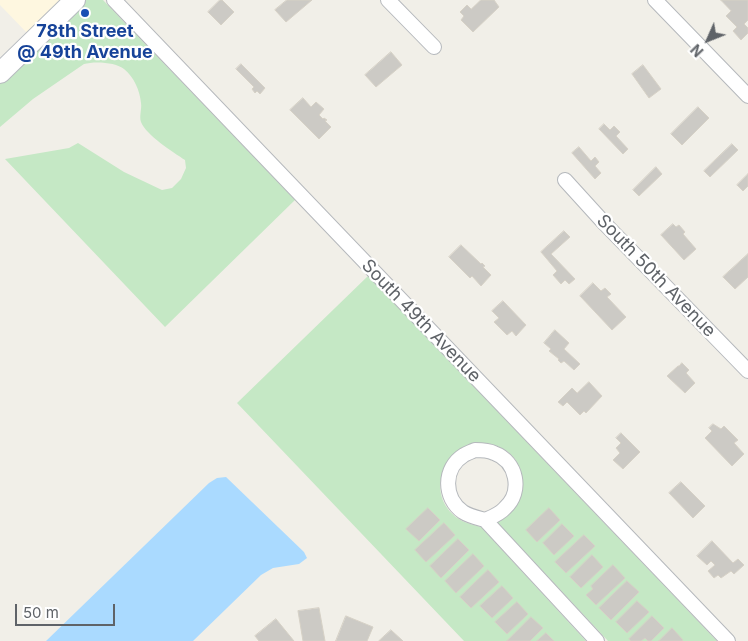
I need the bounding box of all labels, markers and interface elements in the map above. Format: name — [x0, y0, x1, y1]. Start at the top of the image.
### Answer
marker: 78th Street @ 49th Avenue — [79, 7, 91, 19]
north arrow — [683, 15, 733, 65]
place label: 78th Street @ 49th Avenue — [17, 21, 153, 64]
text: N — [687, 41, 707, 61]
street label: South 50th Avenue — [592, 210, 720, 342]
street label: South 49th Avenue — [357, 255, 485, 387]
scale bar — [18, 594, 118, 626]
text: 50 m — [23, 603, 59, 622]

